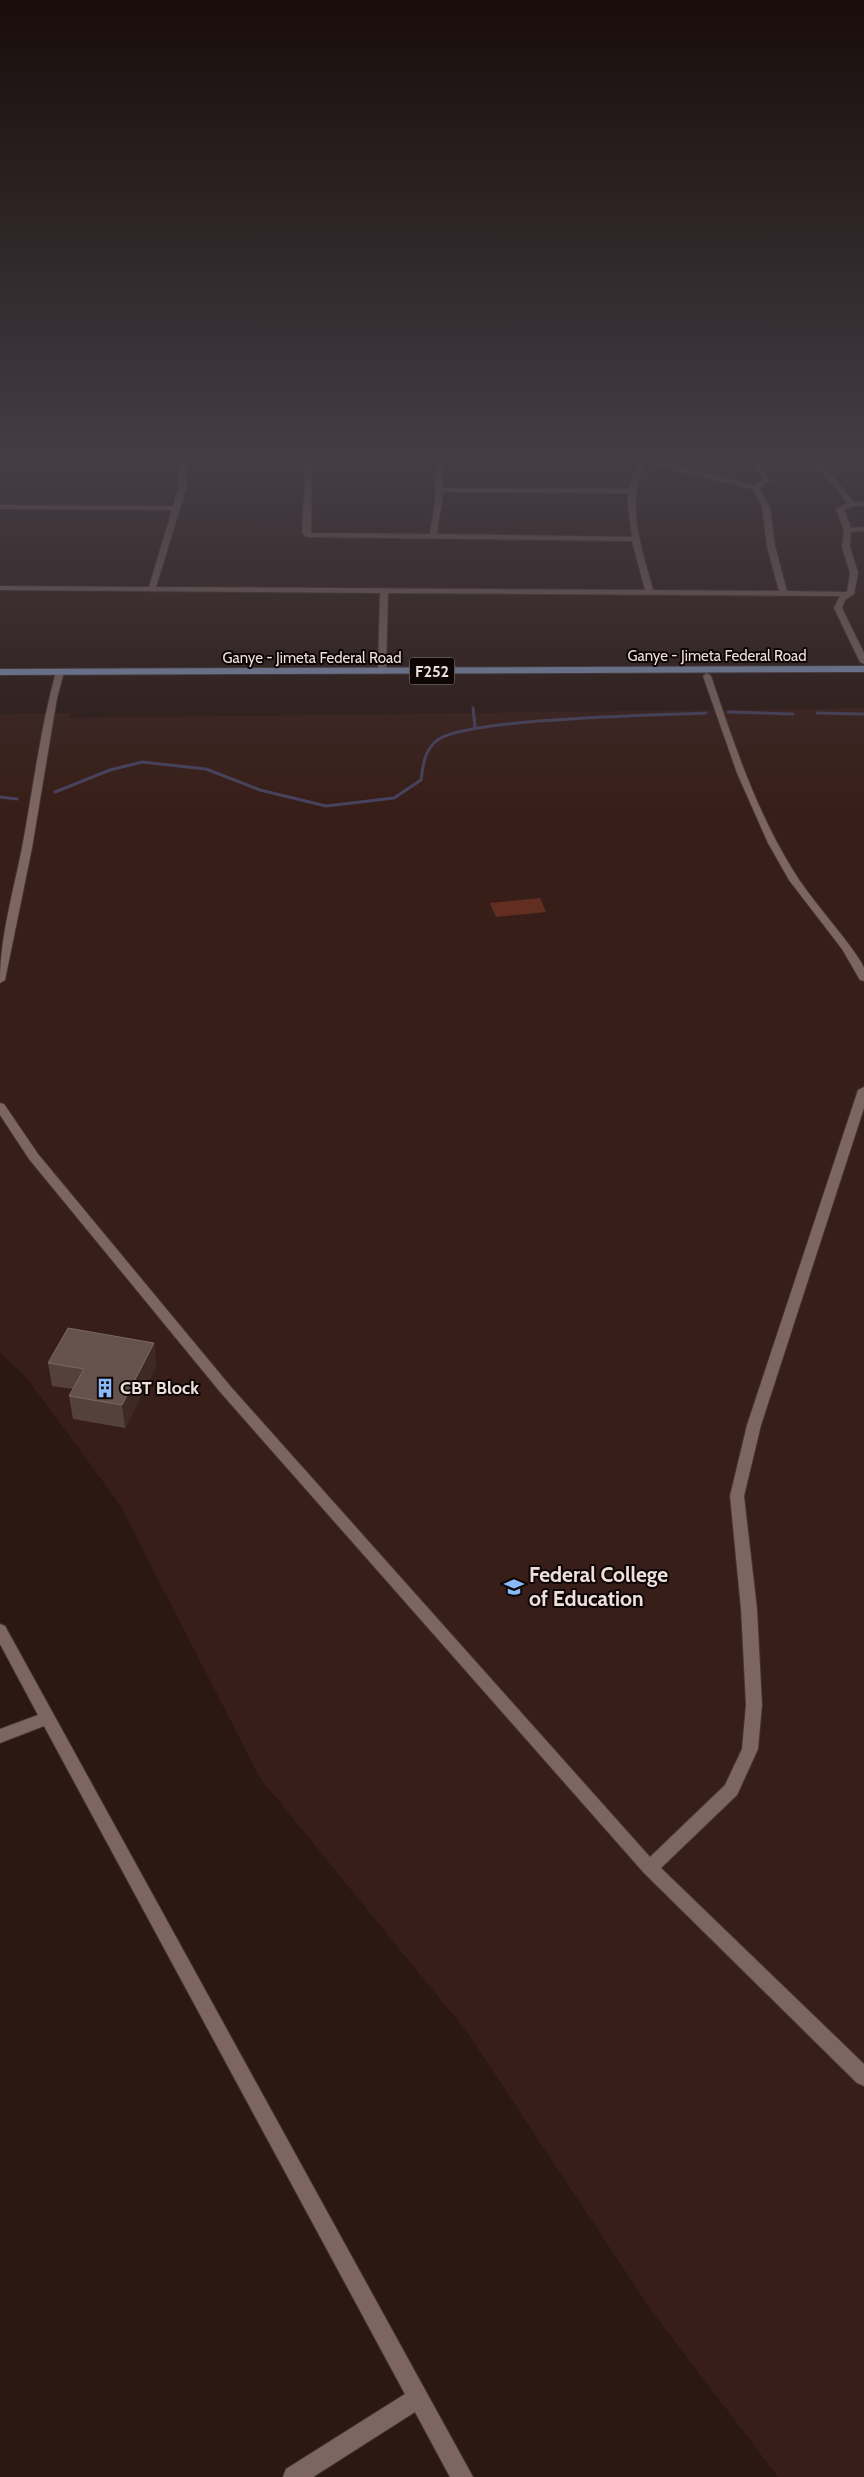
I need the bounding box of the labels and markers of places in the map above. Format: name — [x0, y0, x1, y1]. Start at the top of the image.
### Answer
building icon: CBT Block — [94, 1377, 116, 1399]
place label: CBT Block — [120, 1377, 199, 1399]
place label: Federal College of Education — [529, 1562, 668, 1611]
school or university icon: Federal College of Education — [503, 1576, 525, 1598]

